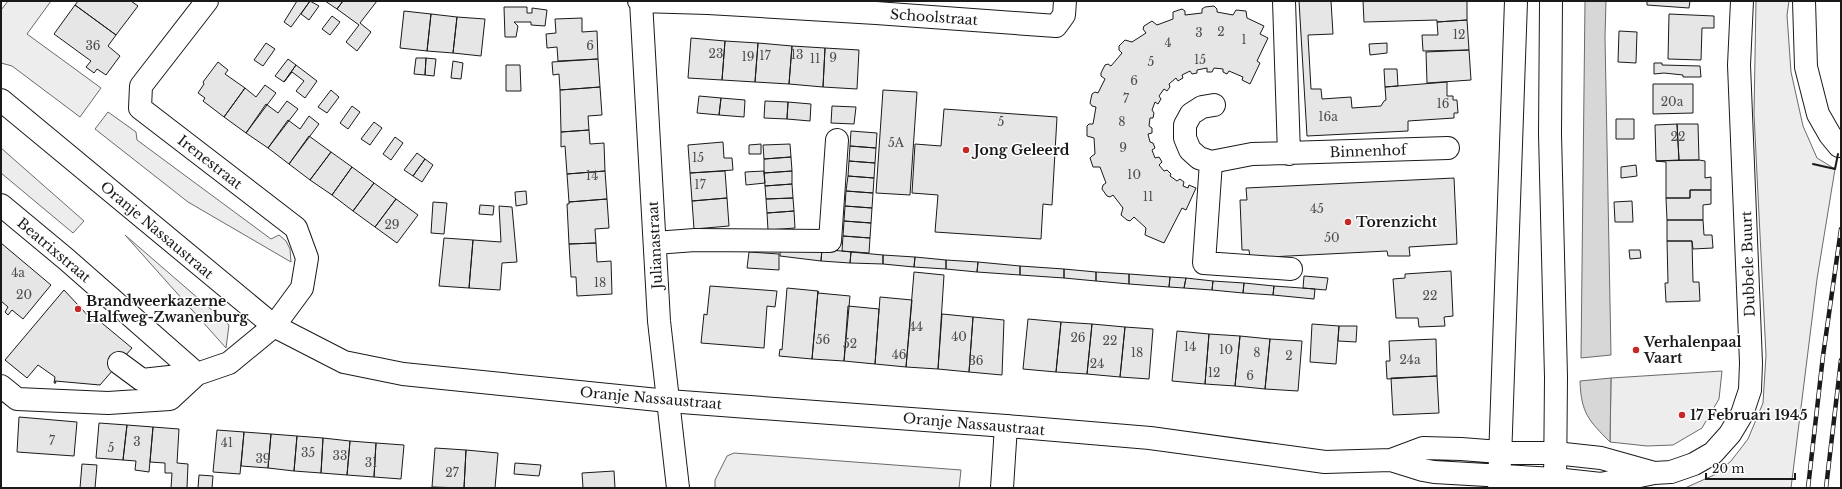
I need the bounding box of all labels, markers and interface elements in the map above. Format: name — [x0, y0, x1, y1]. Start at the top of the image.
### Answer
street label: Schoolstraat — [889, 5, 979, 29]
house number: 2 — [1217, 24, 1225, 39]
house number: 3 — [1195, 25, 1203, 40]
house number: 12 — [1453, 27, 1465, 42]
house number: 1 — [1241, 32, 1247, 47]
house number: 4 — [1164, 35, 1172, 50]
house number: 36 — [85, 38, 101, 53]
house number: 6 — [586, 38, 594, 53]
house number: 23 — [709, 46, 723, 61]
house number: 13 — [791, 47, 803, 62]
house number: 17 — [759, 48, 772, 63]
house number: 19 — [741, 49, 755, 64]
house number: 9 — [829, 50, 837, 65]
house number: 11 — [810, 51, 820, 66]
house number: 15 — [1194, 52, 1206, 67]
house number: 5 — [1148, 54, 1155, 69]
house number: 6 — [1130, 73, 1138, 88]
house number: 7 — [1123, 91, 1130, 106]
house number: 20a — [1661, 94, 1684, 109]
house number: 16 — [1436, 96, 1450, 111]
house number: 16a — [1318, 109, 1338, 124]
house number: 5 — [998, 114, 1005, 129]
house number: 8 — [1118, 114, 1126, 129]
house number: 22 — [1671, 129, 1685, 144]
street label: Irenestraat — [174, 131, 246, 193]
house number: 5A — [888, 135, 905, 150]
house number: 9 — [1119, 140, 1127, 155]
place label: Jong Geleerd — [971, 141, 1070, 159]
street label: Binnenhof — [1329, 141, 1409, 161]
marker: Jong Geleerd — [961, 145, 971, 155]
house number: 15 — [692, 150, 704, 165]
house number: 10 — [1127, 167, 1141, 182]
house number: 14 — [586, 168, 598, 183]
street label: Oranje Nassaustraat — [97, 177, 218, 283]
house number: 17 — [694, 177, 707, 192]
house number: 11 — [1143, 189, 1153, 204]
street label: Julianastraat — [644, 200, 666, 292]
house number: 45 — [1310, 201, 1324, 216]
street label: Dubbele Buurt — [1737, 210, 1759, 317]
place label: Torenzicht — [1356, 213, 1438, 231]
street label: Beatrixstraat — [13, 214, 95, 287]
house number: 29 — [384, 217, 400, 232]
marker: Torenzicht — [1343, 217, 1353, 227]
house number: 50 — [1324, 230, 1340, 245]
house number: 4a — [11, 265, 25, 280]
house number: 18 — [594, 275, 606, 290]
house number: 20 — [16, 287, 32, 302]
house number: 22 — [1423, 288, 1437, 303]
place label: Brandweerkazerne Halfweg-Zwanenburg — [86, 292, 248, 326]
marker: Brandweerkazerne Halfweg-Zwanenburg — [73, 304, 83, 314]
house number: 44 — [909, 319, 923, 334]
house number: 40 — [951, 329, 967, 344]
house number: 26 — [1070, 330, 1086, 345]
house number: 56 — [816, 332, 831, 347]
house number: 22 — [1103, 333, 1117, 348]
place label: Verhalenpaal Vaart — [1643, 333, 1741, 367]
house number: 52 — [843, 336, 857, 351]
house number: 14 — [1184, 339, 1196, 354]
house number: 10 — [1219, 342, 1233, 357]
house number: 18 — [1131, 345, 1143, 360]
house number: 8 — [1253, 345, 1261, 360]
marker: Verhalenpaal Vaart — [1631, 345, 1641, 355]
house number: 46 — [892, 347, 907, 362]
house number: 2 — [1285, 348, 1293, 363]
house number: 24a — [1399, 352, 1421, 367]
house number: 36 — [968, 353, 984, 368]
house number: 24 — [1090, 356, 1104, 371]
house number: 12 — [1208, 365, 1220, 380]
house number: 6 — [1246, 368, 1254, 383]
street label: Oranje Nassaustraat — [579, 383, 723, 413]
place label: 17 Februari 1945 — [1690, 406, 1808, 424]
street label: Oranje Nassaustraat — [902, 409, 1046, 439]
marker: 17 Februari 1945 — [1677, 410, 1687, 420]
house number: 7 — [49, 433, 56, 448]
house number: 3 — [133, 434, 141, 449]
house number: 41 — [221, 435, 233, 450]
house number: 5 — [108, 440, 115, 455]
house number: 35 — [301, 445, 315, 460]
house number: 33 — [333, 448, 347, 463]
house number: 39 — [255, 451, 271, 466]
house number: 31 — [365, 455, 377, 470]
scale bar — [1706, 455, 1795, 481]
text: 20 m — [1712, 461, 1744, 476]
house number: 27 — [445, 465, 460, 480]

